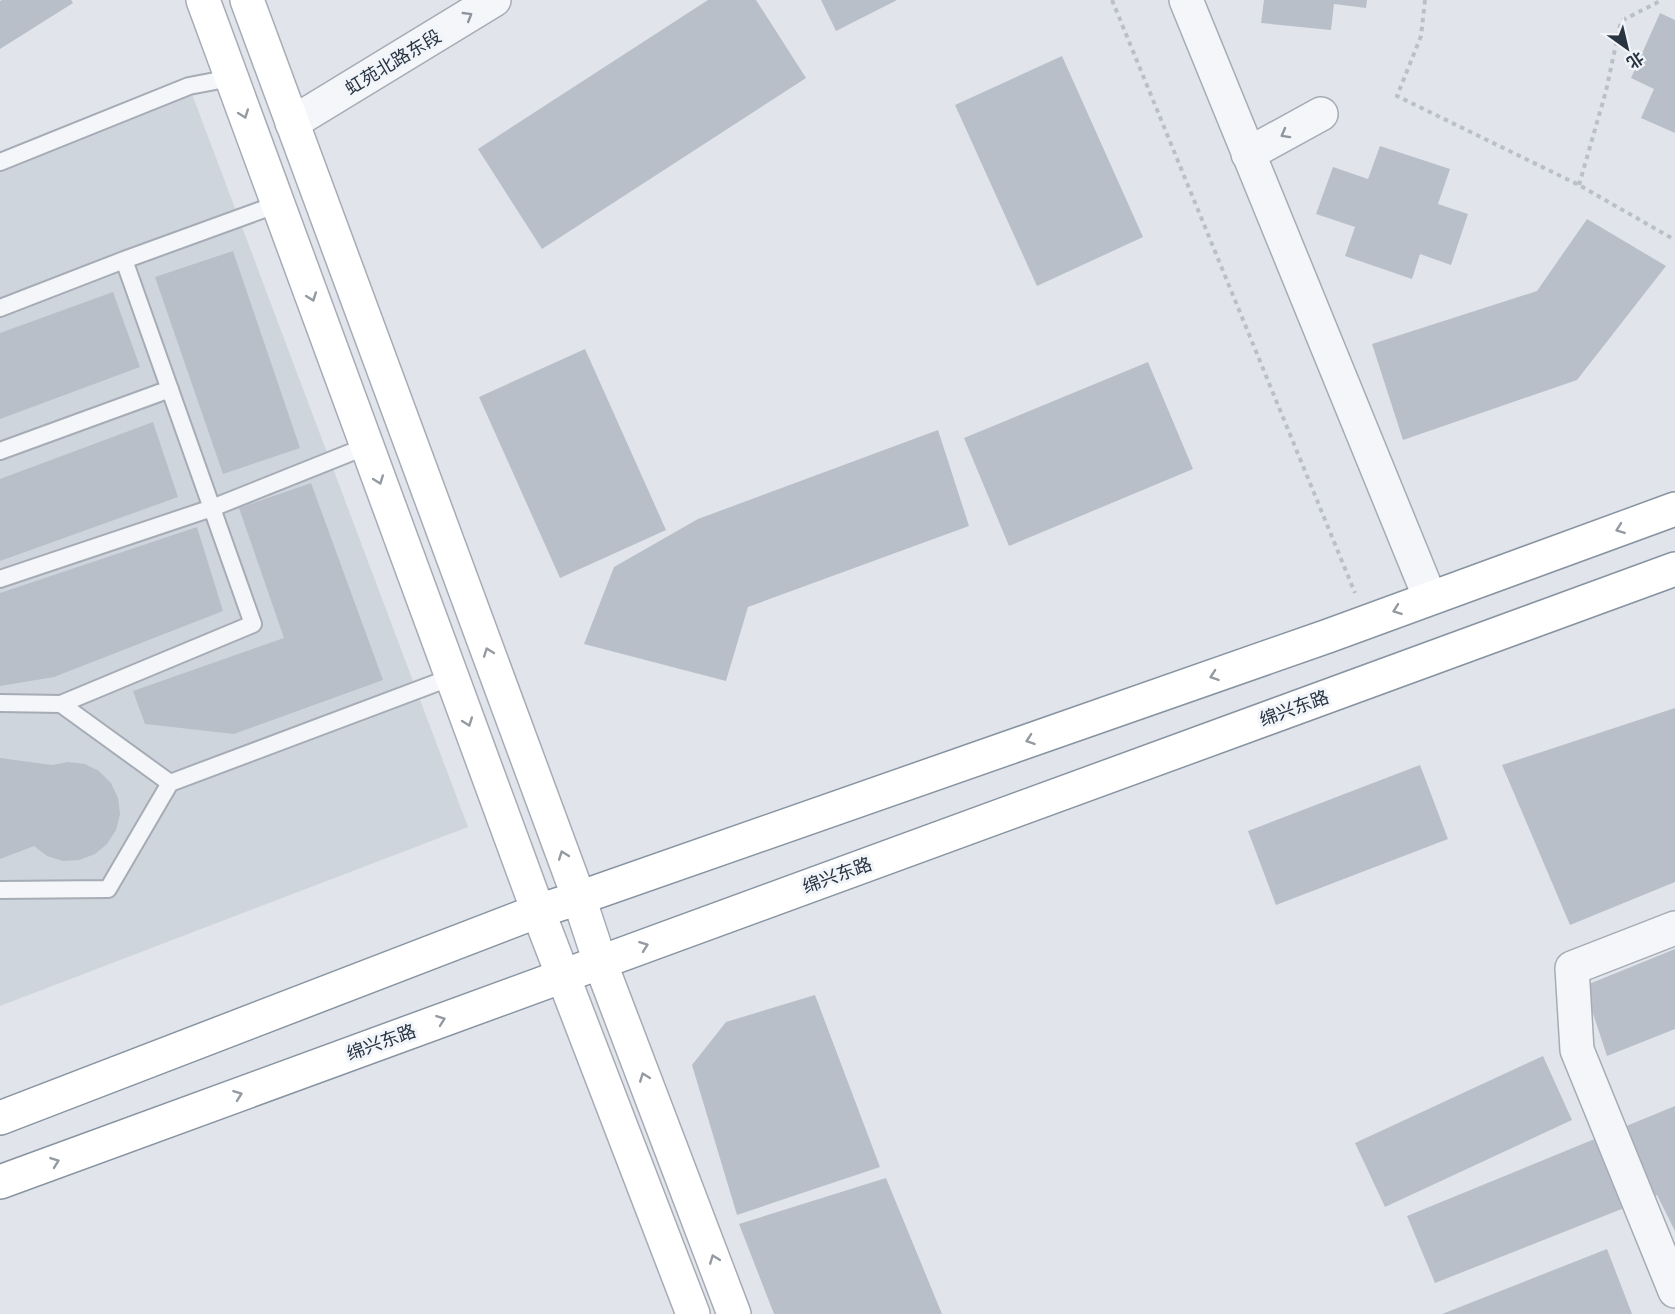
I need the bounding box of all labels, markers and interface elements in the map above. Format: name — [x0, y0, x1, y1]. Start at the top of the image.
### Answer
one-way arrow — [462, 12, 472, 24]
north arrow — [1597, 18, 1657, 78]
street label: 虹苑北路东段 — [341, 25, 445, 99]
text: 北 — [1623, 48, 1648, 73]
one-way arrow — [237, 108, 250, 119]
one-way arrow — [1281, 127, 1291, 138]
one-way arrow — [305, 291, 317, 302]
one-way arrow — [372, 474, 385, 485]
one-way arrow — [1615, 522, 1626, 534]
one-way arrow — [1393, 603, 1403, 616]
one-way arrow — [483, 647, 495, 658]
one-way arrow — [1209, 668, 1220, 681]
street label: 绵兴东路 — [1257, 686, 1331, 730]
one-way arrow — [461, 716, 474, 727]
one-way arrow — [1025, 733, 1036, 746]
one-way arrow — [558, 850, 570, 861]
street label: 绵兴东路 — [800, 853, 874, 897]
one-way arrow — [638, 940, 648, 953]
one-way arrow — [435, 1015, 446, 1028]
street label: 绵兴东路 — [344, 1020, 418, 1064]
one-way arrow — [639, 1072, 652, 1083]
one-way arrow — [232, 1089, 243, 1102]
one-way arrow — [49, 1157, 60, 1169]
one-way arrow — [708, 1255, 721, 1265]

